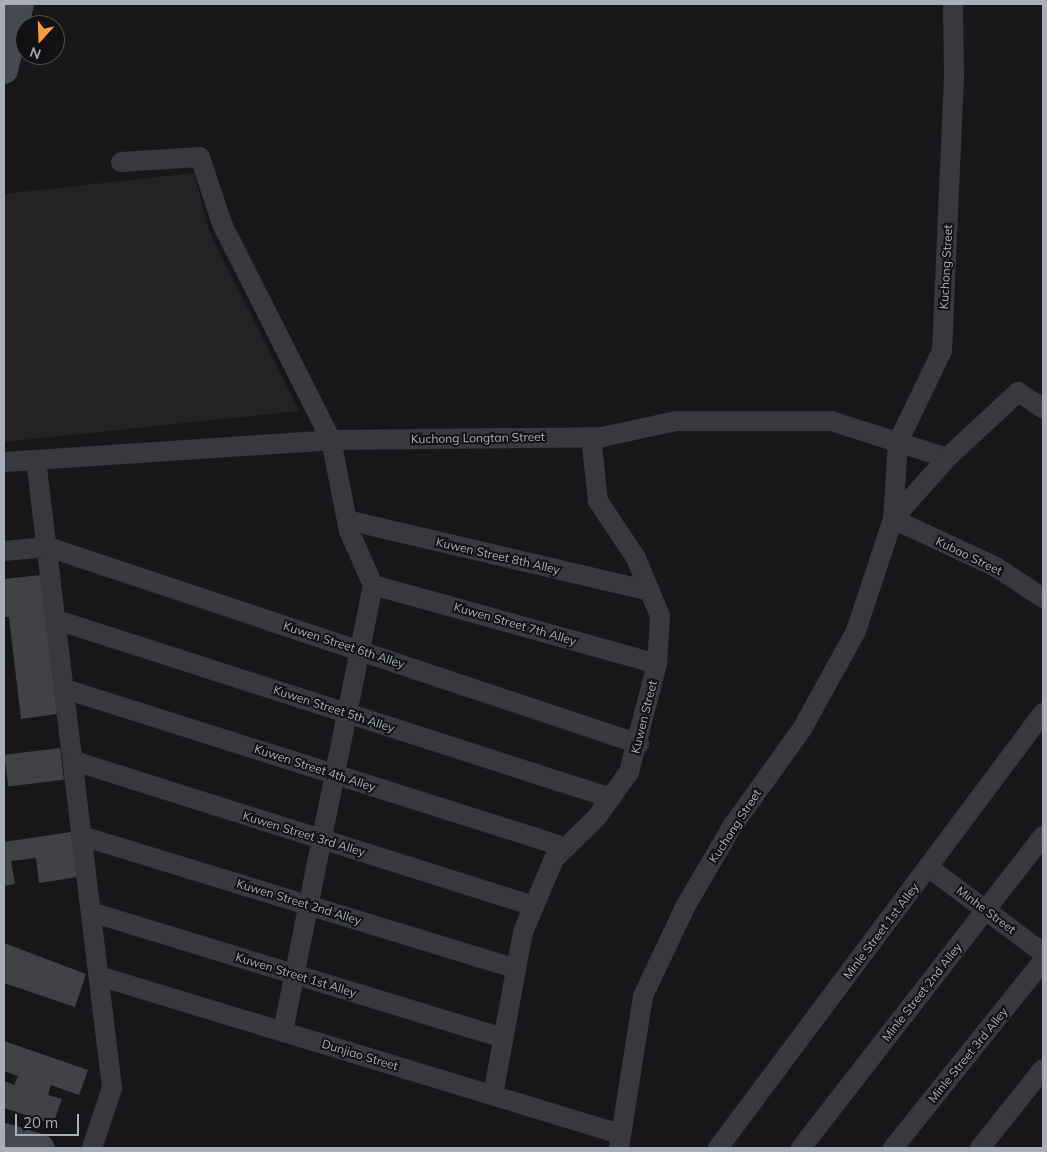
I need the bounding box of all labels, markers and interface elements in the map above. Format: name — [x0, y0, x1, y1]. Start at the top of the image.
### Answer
north arrow — [15, 15, 65, 65]
text: N — [27, 43, 43, 63]
street label: Kuchong Street — [937, 224, 955, 310]
street label: Kuchong Longtan Street — [411, 430, 545, 446]
street label: Kubao Street — [933, 534, 1005, 578]
street label: Kuwen Street 8th Alley — [435, 535, 561, 577]
street label: Kuwen Street 7th Alley — [452, 600, 578, 648]
street label: Kuwen Street 6th Alley — [282, 619, 406, 671]
street label: Kuwen Street — [628, 679, 660, 755]
street label: Kuwen Street 5th Alley — [272, 683, 396, 735]
street label: Kuwen Street 4th Alley — [253, 742, 377, 794]
street label: Kuchong Street — [706, 787, 764, 865]
street label: Kuwen Street 3rd Alley — [241, 809, 367, 859]
street label: Kuwen Street 2nd Alley — [235, 876, 363, 928]
street label: Minle Street 1st Alley — [840, 880, 922, 982]
street label: Minhe Street — [954, 883, 1018, 937]
street label: Minle Street 2nd Alley — [879, 940, 965, 1044]
street label: Kuwen Street 1st Alley — [234, 950, 358, 1000]
street label: Minle Street 3rd Alley — [925, 1005, 1011, 1105]
street label: Dunjiao Street — [320, 1037, 400, 1073]
scale bar — [18, 1104, 81, 1136]
text: 20 m — [23, 1113, 58, 1132]

